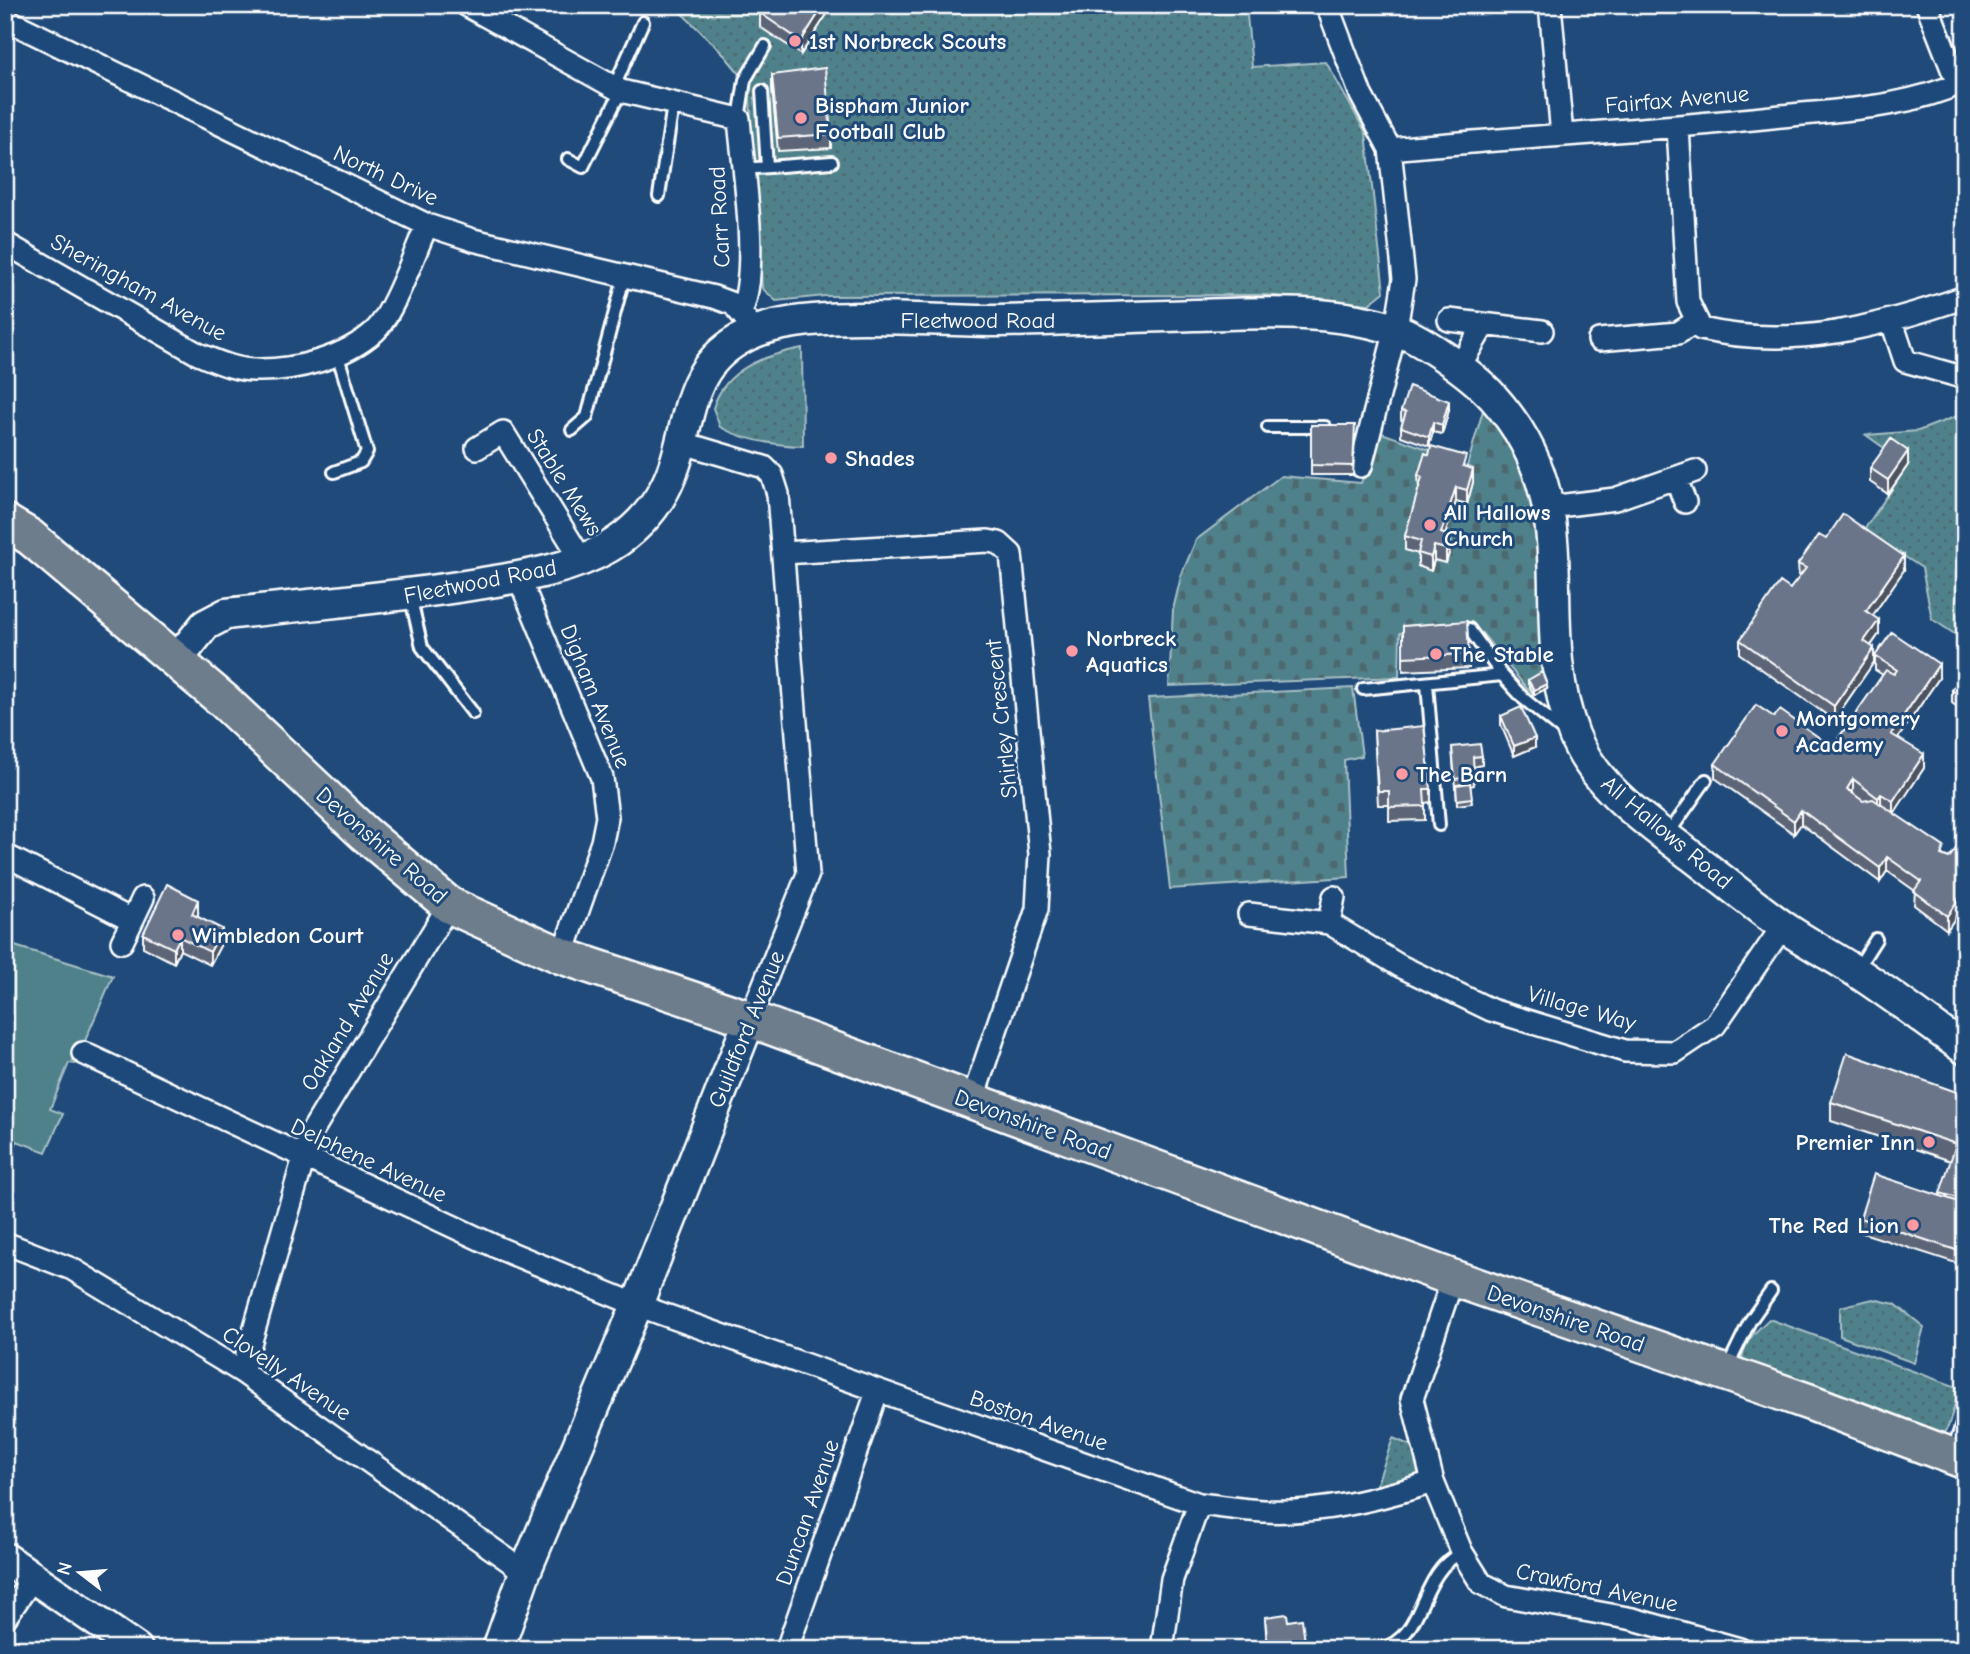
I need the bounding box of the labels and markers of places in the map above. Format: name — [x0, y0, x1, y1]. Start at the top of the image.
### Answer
place label: 1st Norbreck Scouts — [809, 28, 1007, 55]
marker: 1st Norbreck Scouts — [787, 33, 803, 49]
place label: Bispham Junior Football Club — [815, 92, 969, 145]
marker: Bispham Junior Football Club — [793, 110, 809, 126]
place label: Shades — [845, 445, 915, 472]
marker: Shades — [823, 450, 839, 466]
place label: All Hallows Church — [1444, 499, 1551, 552]
marker: All Hallows Church — [1422, 517, 1438, 533]
place label: Norbreck Aquatics — [1086, 625, 1176, 678]
place label: The Stable — [1450, 641, 1554, 668]
marker: Norbreck Aquatics — [1064, 643, 1080, 659]
marker: The Stable — [1428, 646, 1444, 662]
place label: Montgomery Academy — [1796, 705, 1920, 758]
marker: Montgomery Academy — [1774, 723, 1790, 739]
place label: The Barn — [1416, 761, 1507, 788]
marker: The Barn — [1394, 766, 1410, 782]
place label: Wimbledon Court — [192, 922, 364, 949]
marker: Wimbledon Court — [170, 927, 186, 943]
place label: Premier Inn — [1795, 1129, 1915, 1156]
marker: Premier Inn — [1921, 1134, 1937, 1150]
place label: The Red Lion — [1769, 1212, 1899, 1239]
marker: The Red Lion — [1905, 1217, 1921, 1233]

